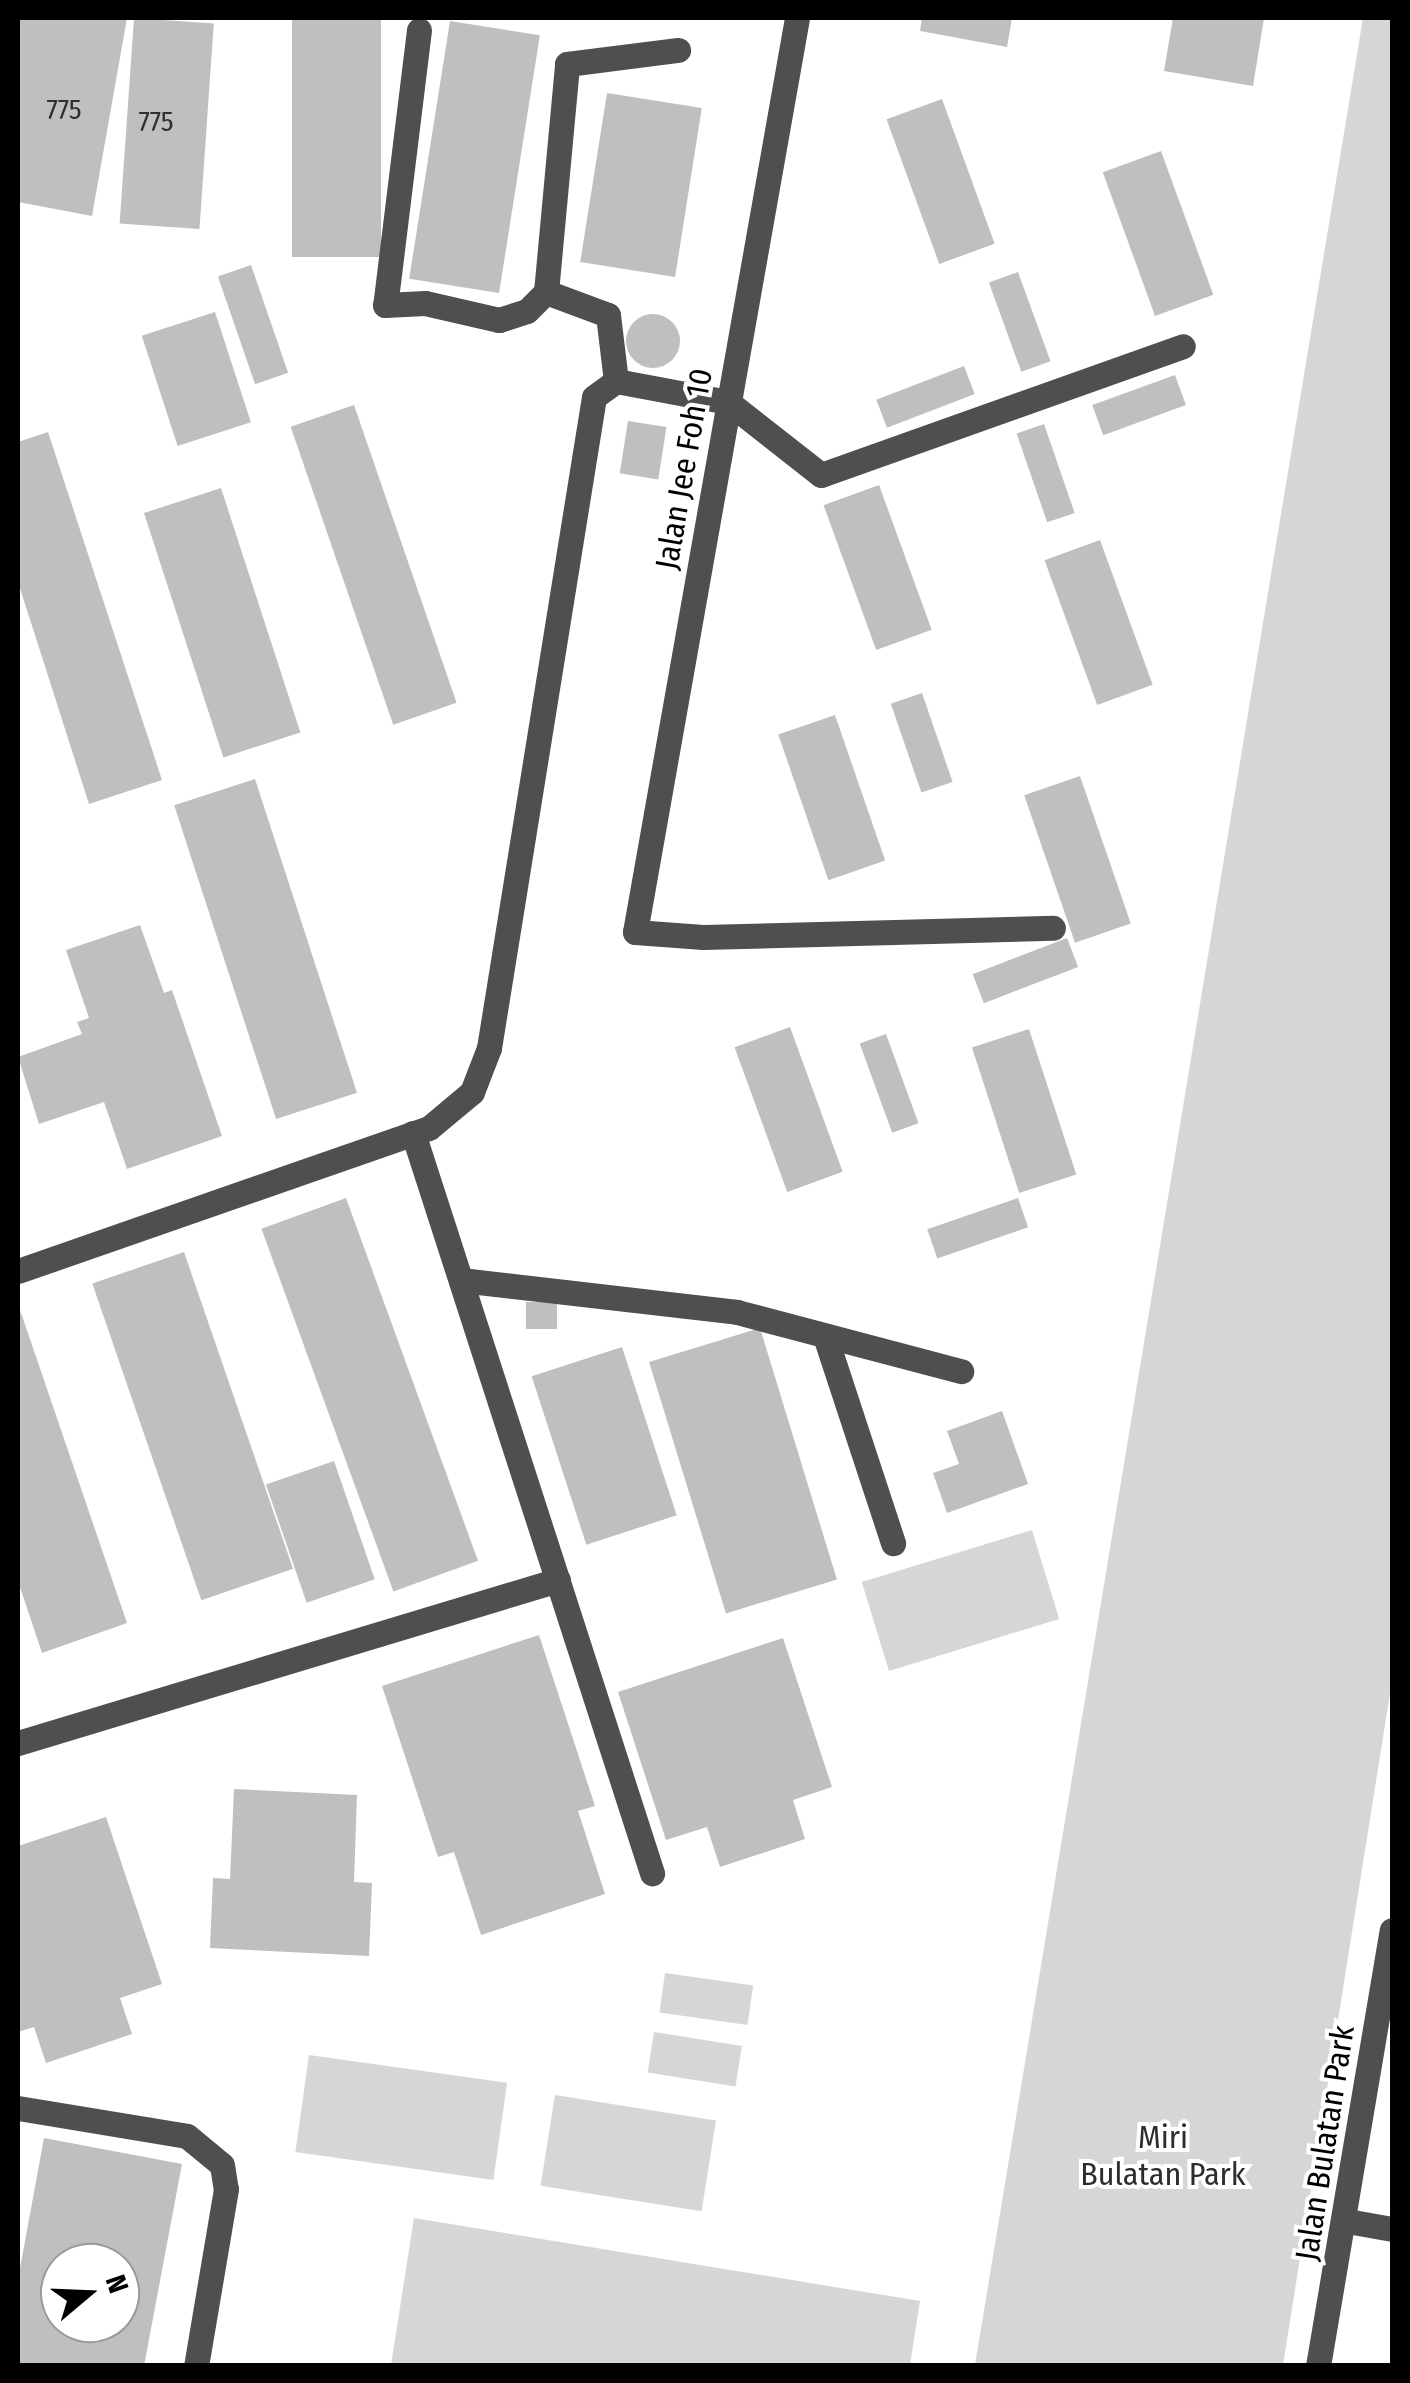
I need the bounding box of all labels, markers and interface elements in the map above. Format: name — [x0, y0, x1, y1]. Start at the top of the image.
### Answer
house number: 775 — [46, 93, 82, 127]
house number: 775 — [138, 105, 174, 139]
street label: Jalan Jee Foh 10 — [647, 365, 721, 573]
street label: Jalan Bulatan Park — [1287, 2023, 1363, 2263]
park label: Miri Bulatan Park — [1080, 2119, 1246, 2194]
north arrow — [40, 2243, 140, 2343]
text: N — [99, 2270, 135, 2297]

